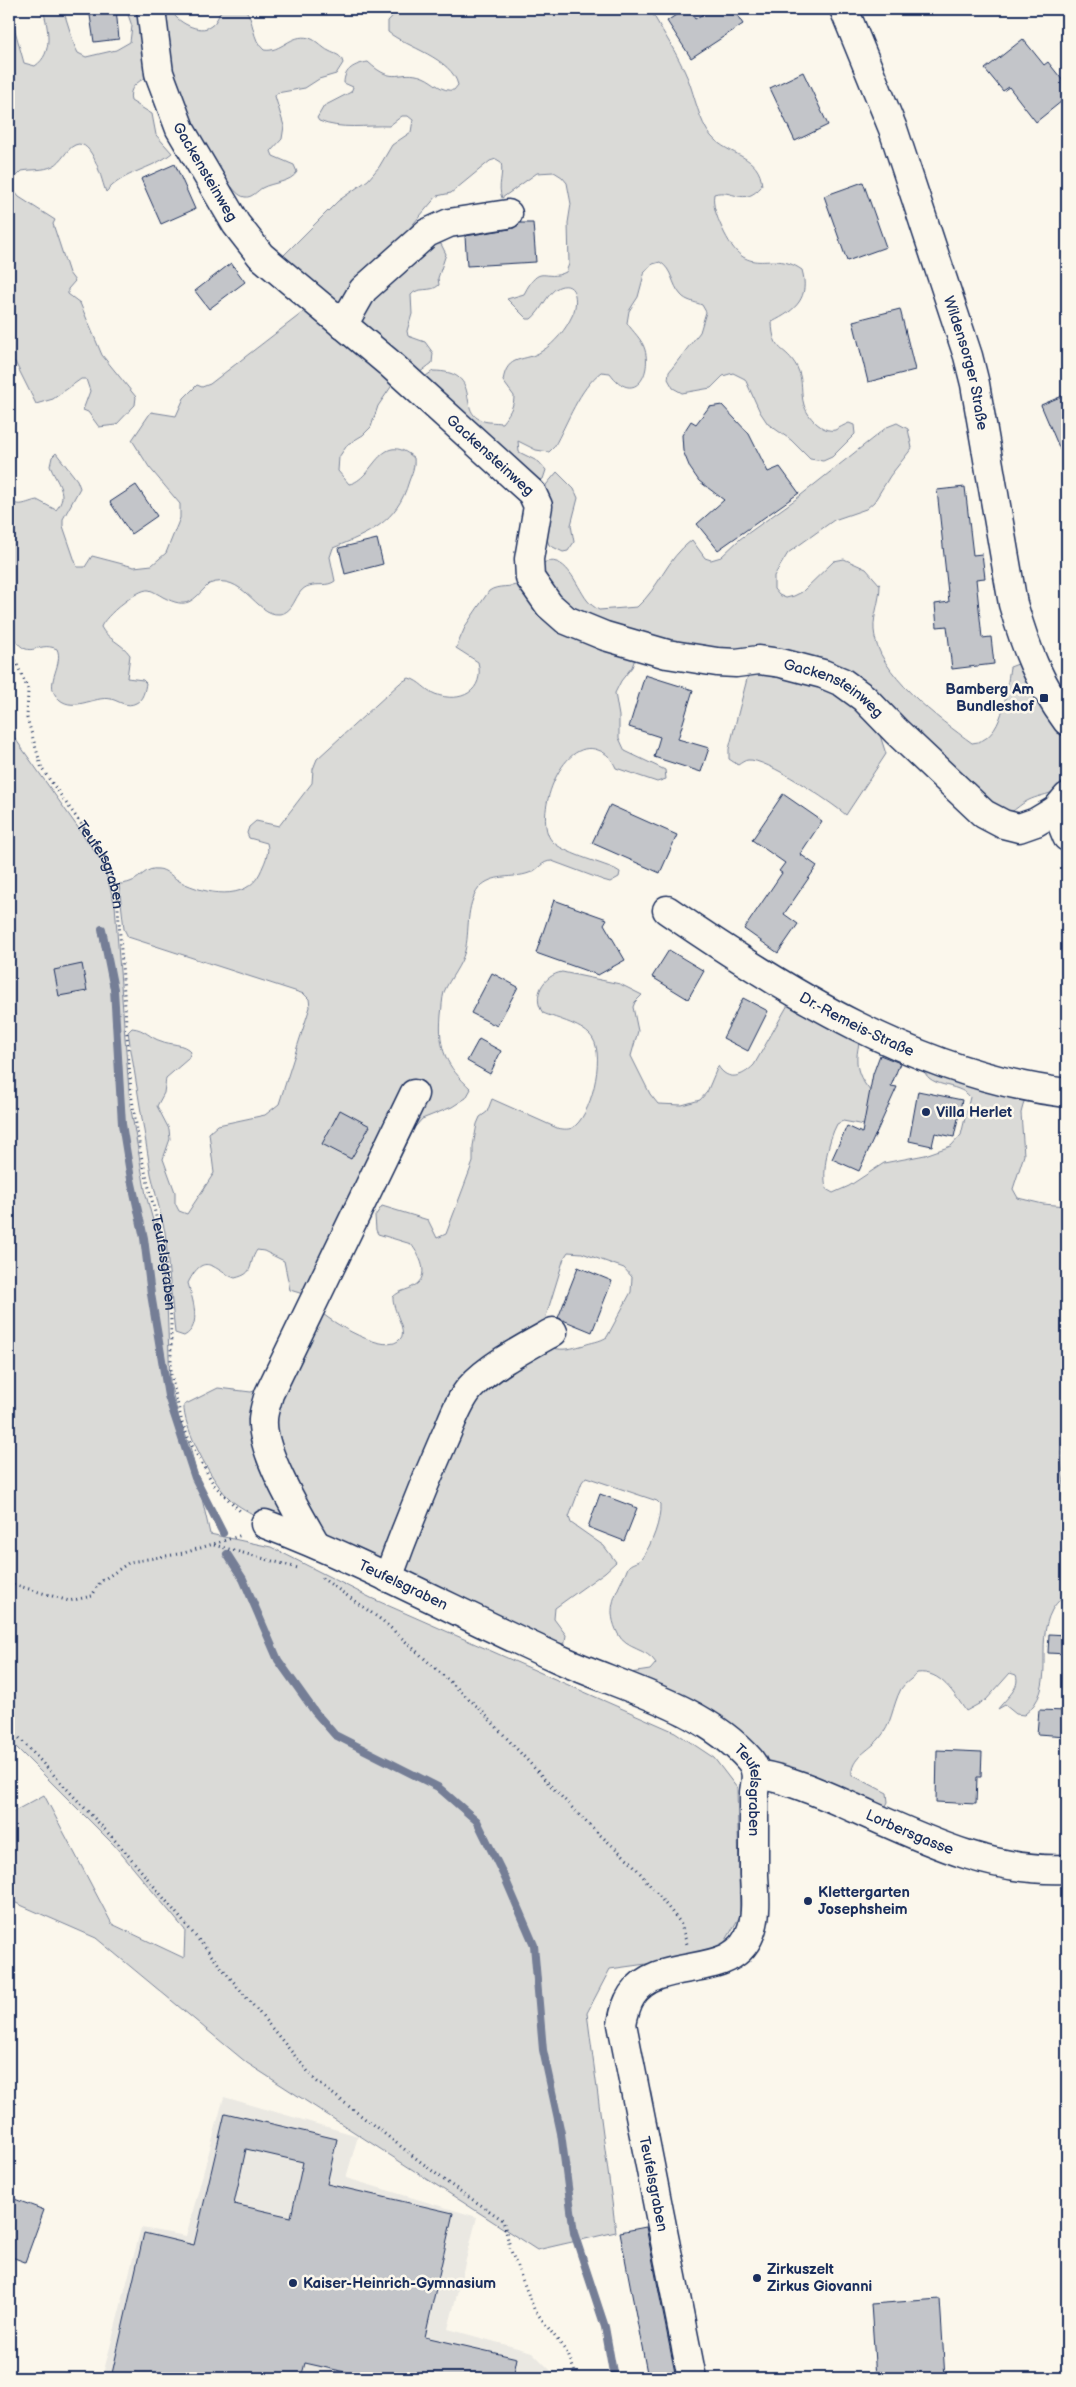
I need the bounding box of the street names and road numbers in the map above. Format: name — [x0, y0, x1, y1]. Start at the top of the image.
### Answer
street label: Gackensteinweg — [168, 120, 241, 225]
street label: Wildensorger Straße — [939, 294, 992, 432]
street label: Gackensteinweg — [442, 411, 538, 500]
street label: Gackensteinweg — [781, 655, 887, 722]
street label: Teufelsgraben — [72, 817, 127, 910]
street label: Dr.-Remeis-Straße — [796, 988, 917, 1061]
street label: Teufelsgraben — [146, 1213, 179, 1311]
street label: Teufelsgraben — [355, 1556, 451, 1615]
street label: Teufelsgraben — [730, 1740, 765, 1836]
street label: Lorbersgasse — [863, 1806, 956, 1859]
street label: Teufelsgraben — [634, 2135, 672, 2233]

